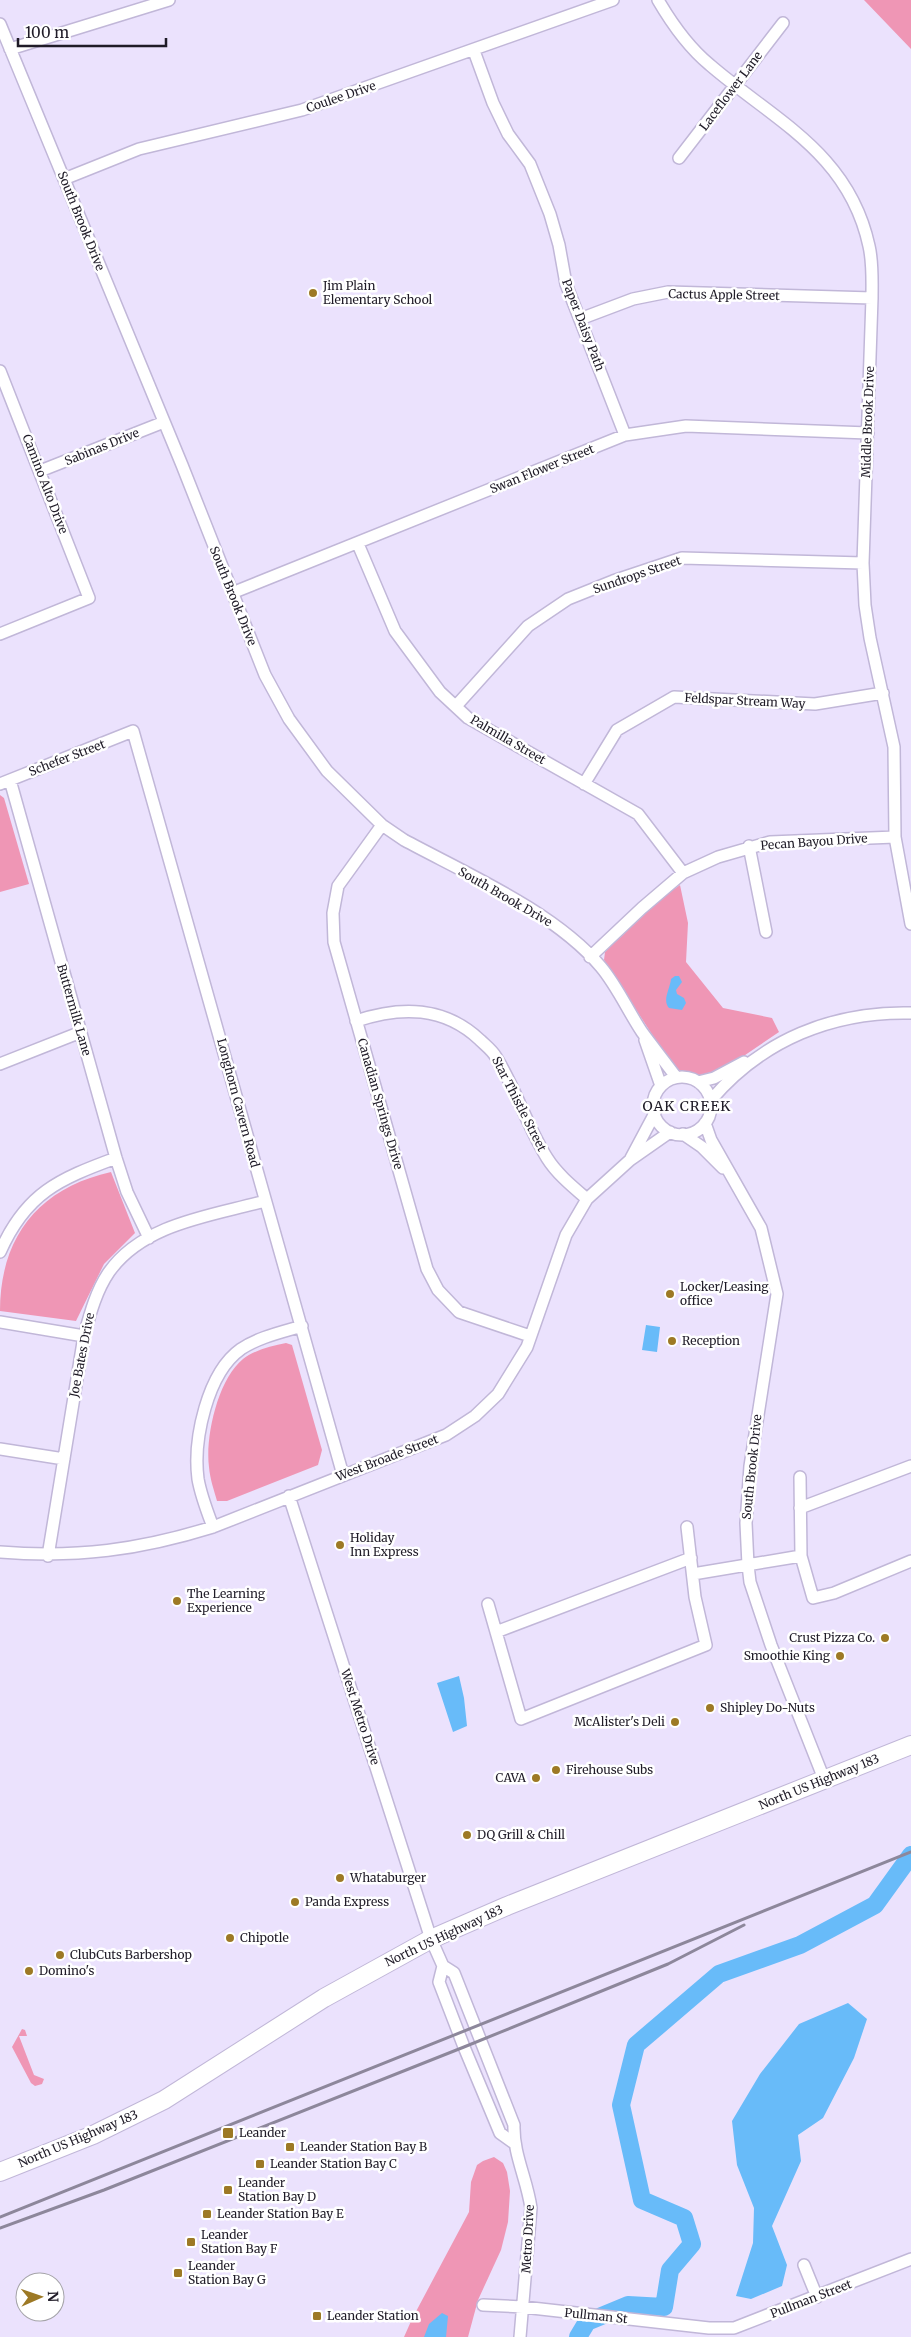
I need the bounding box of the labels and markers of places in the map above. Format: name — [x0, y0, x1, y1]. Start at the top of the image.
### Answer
place label: Jim Plain Elementary School — [322, 278, 433, 307]
marker: Jim Plain Elementary School — [307, 287, 319, 299]
place label: Locker/Leasing office — [680, 1279, 769, 1308]
marker: Locker/Leasing office — [664, 1288, 676, 1300]
place label: Reception — [682, 1333, 740, 1348]
marker: Reception — [666, 1335, 678, 1347]
place label: Holiday Inn Express — [350, 1530, 419, 1559]
marker: Holiday Inn Express — [334, 1539, 346, 1551]
place label: The Learning Experience — [187, 1586, 266, 1615]
marker: The Learning Experience — [171, 1595, 183, 1607]
place label: Crust Pizza Co. — [789, 1630, 875, 1645]
marker: Crust Pizza Co. — [879, 1632, 891, 1644]
place label: Smoothie King — [744, 1648, 831, 1663]
marker: Smoothie King — [834, 1650, 846, 1662]
place label: Shipley Do-Nuts — [720, 1700, 815, 1715]
marker: Shipley Do-Nuts — [704, 1702, 716, 1714]
place label: McAlister's Deli — [574, 1714, 665, 1729]
marker: McAlister's Deli — [669, 1716, 681, 1728]
place label: Firehouse Subs — [566, 1762, 653, 1777]
marker: Firehouse Subs — [550, 1764, 562, 1776]
place label: CAVA — [496, 1770, 527, 1785]
marker: CAVA — [530, 1772, 542, 1784]
place label: DQ Grill & Chill — [477, 1827, 565, 1842]
marker: DQ Grill & Chill — [461, 1829, 473, 1841]
place label: Whataburger — [349, 1870, 427, 1885]
marker: Whataburger — [334, 1872, 346, 1884]
place label: Panda Express — [305, 1894, 389, 1909]
marker: Panda Express — [289, 1896, 301, 1908]
place label: Chipotle — [240, 1930, 289, 1945]
marker: Chipotle — [224, 1932, 236, 1944]
place label: ClubCuts Barbershop — [70, 1947, 192, 1962]
marker: ClubCuts Barbershop — [54, 1949, 66, 1961]
place label: Domino's — [39, 1963, 94, 1978]
marker: Domino's — [23, 1965, 35, 1977]
place label: Leander — [239, 2125, 287, 2140]
marker: Leander — [221, 2126, 235, 2140]
place label: Leander Station Bay B — [300, 2139, 427, 2154]
marker: Leander Station Bay B — [284, 2141, 296, 2153]
place label: Leander Station Bay C — [270, 2156, 397, 2171]
marker: Leander Station Bay C — [254, 2158, 266, 2170]
place label: Leander Station Bay D — [238, 2175, 316, 2204]
marker: Leander Station Bay D — [222, 2184, 234, 2196]
place label: Leander Station Bay E — [217, 2206, 344, 2221]
marker: Leander Station Bay E — [201, 2208, 213, 2220]
place label: Leander Station Bay F — [201, 2227, 278, 2256]
marker: Leander Station Bay F — [185, 2236, 197, 2248]
place label: Leander Station Bay G — [188, 2258, 266, 2287]
marker: Leander Station Bay G — [172, 2267, 184, 2279]
place label: Leander Station — [327, 2308, 419, 2323]
marker: Leander Station — [311, 2310, 323, 2322]

